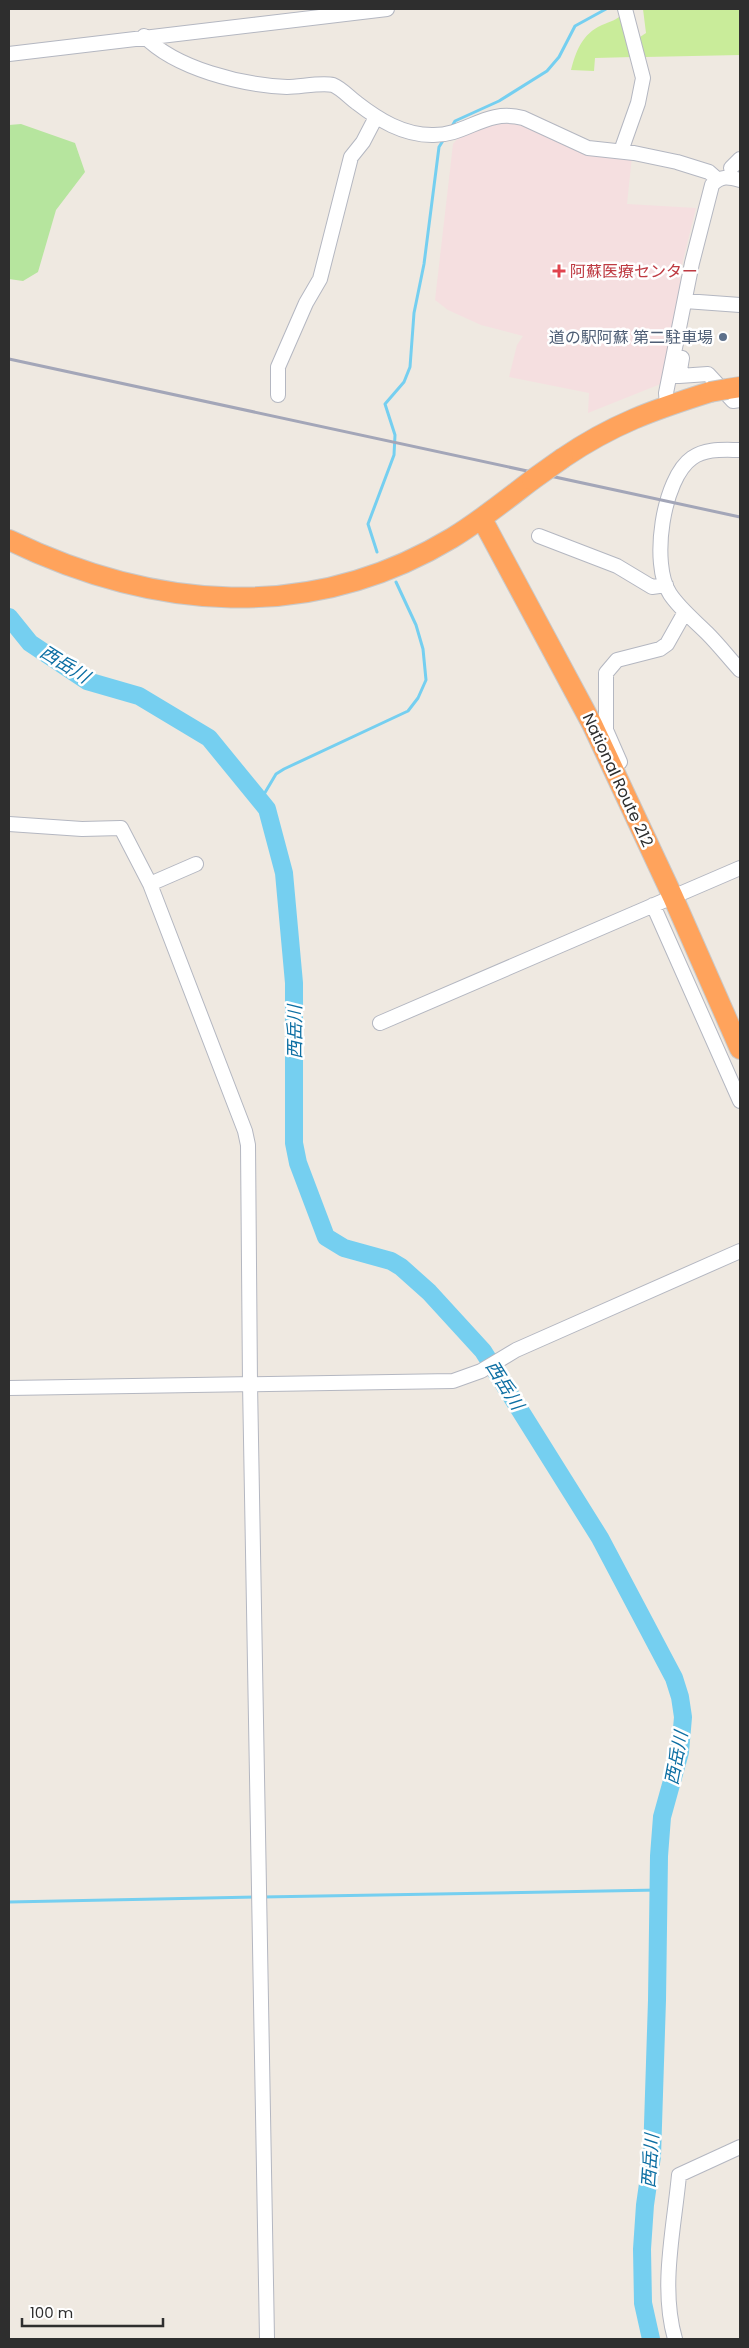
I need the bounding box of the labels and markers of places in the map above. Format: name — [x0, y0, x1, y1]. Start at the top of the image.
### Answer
place label: 阿蘇医療センター — [570, 260, 698, 283]
marker: 阿蘇医療センター — [552, 264, 566, 278]
place label: 道の駅阿蘇 第二駐車場 — [549, 326, 713, 349]
marker: 道の駅阿蘇 第二駐車場 — [717, 331, 729, 343]

